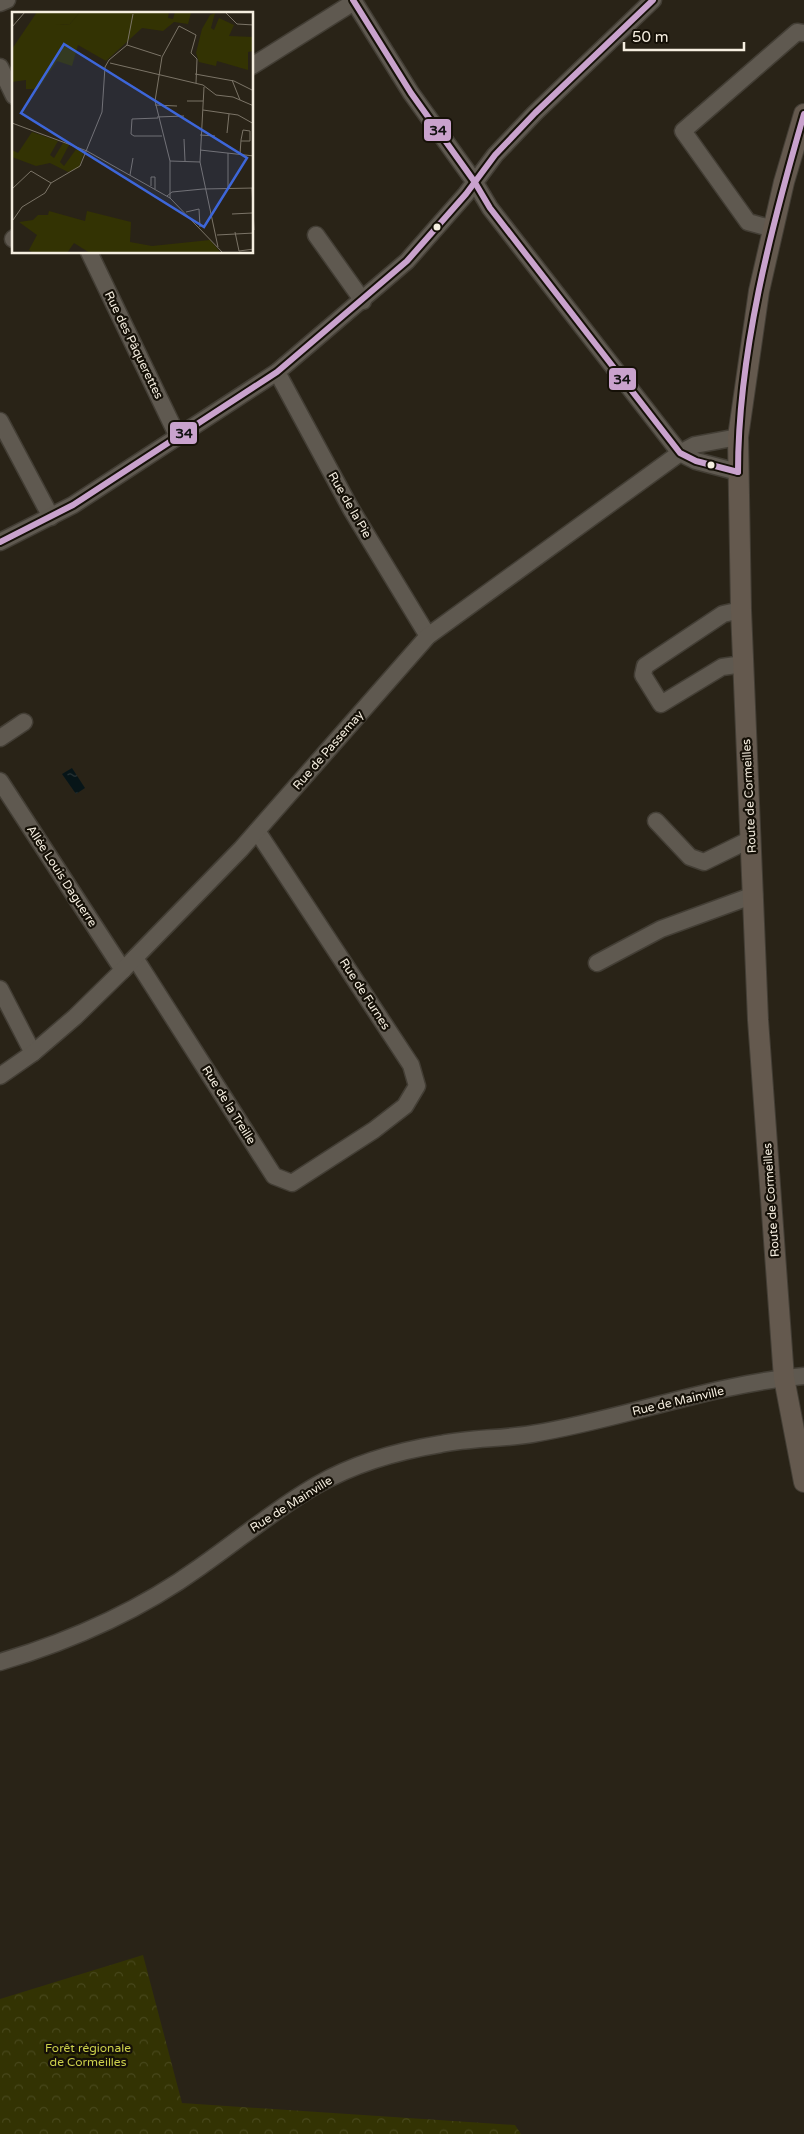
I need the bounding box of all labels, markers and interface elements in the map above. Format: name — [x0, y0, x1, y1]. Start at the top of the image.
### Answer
inset map — [12, 12, 254, 254]
scale bar — [624, 20, 744, 52]
text: 50 m — [632, 28, 669, 46]
line badge: 34 — [423, 118, 452, 142]
text: 34 — [429, 122, 447, 139]
unlabelled marker — [432, 222, 442, 232]
street label: Rue des Pâquerettes — [102, 289, 166, 401]
line badge: 34 — [608, 367, 637, 391]
text: 34 — [613, 371, 631, 388]
line badge: 34 — [169, 421, 198, 445]
text: 34 — [175, 425, 193, 442]
unlabelled marker — [706, 460, 716, 470]
street label: Rue de la Pie — [325, 470, 375, 541]
street label: Rue de Passemay — [290, 707, 366, 792]
street label: Route de Cormeilles — [739, 738, 759, 853]
street label: Allée Louis Daguerre — [24, 823, 100, 929]
street label: Rue de Furnes — [337, 956, 393, 1032]
street label: Rue de la Treille — [199, 1063, 259, 1147]
street label: Route de Cormeilles — [760, 1142, 782, 1258]
street label: Rue de Mainville — [631, 1384, 726, 1418]
street label: Rue de Mainville — [247, 1473, 335, 1535]
park label: Forêt régionale de Cormeilles — [45, 2041, 131, 2069]

